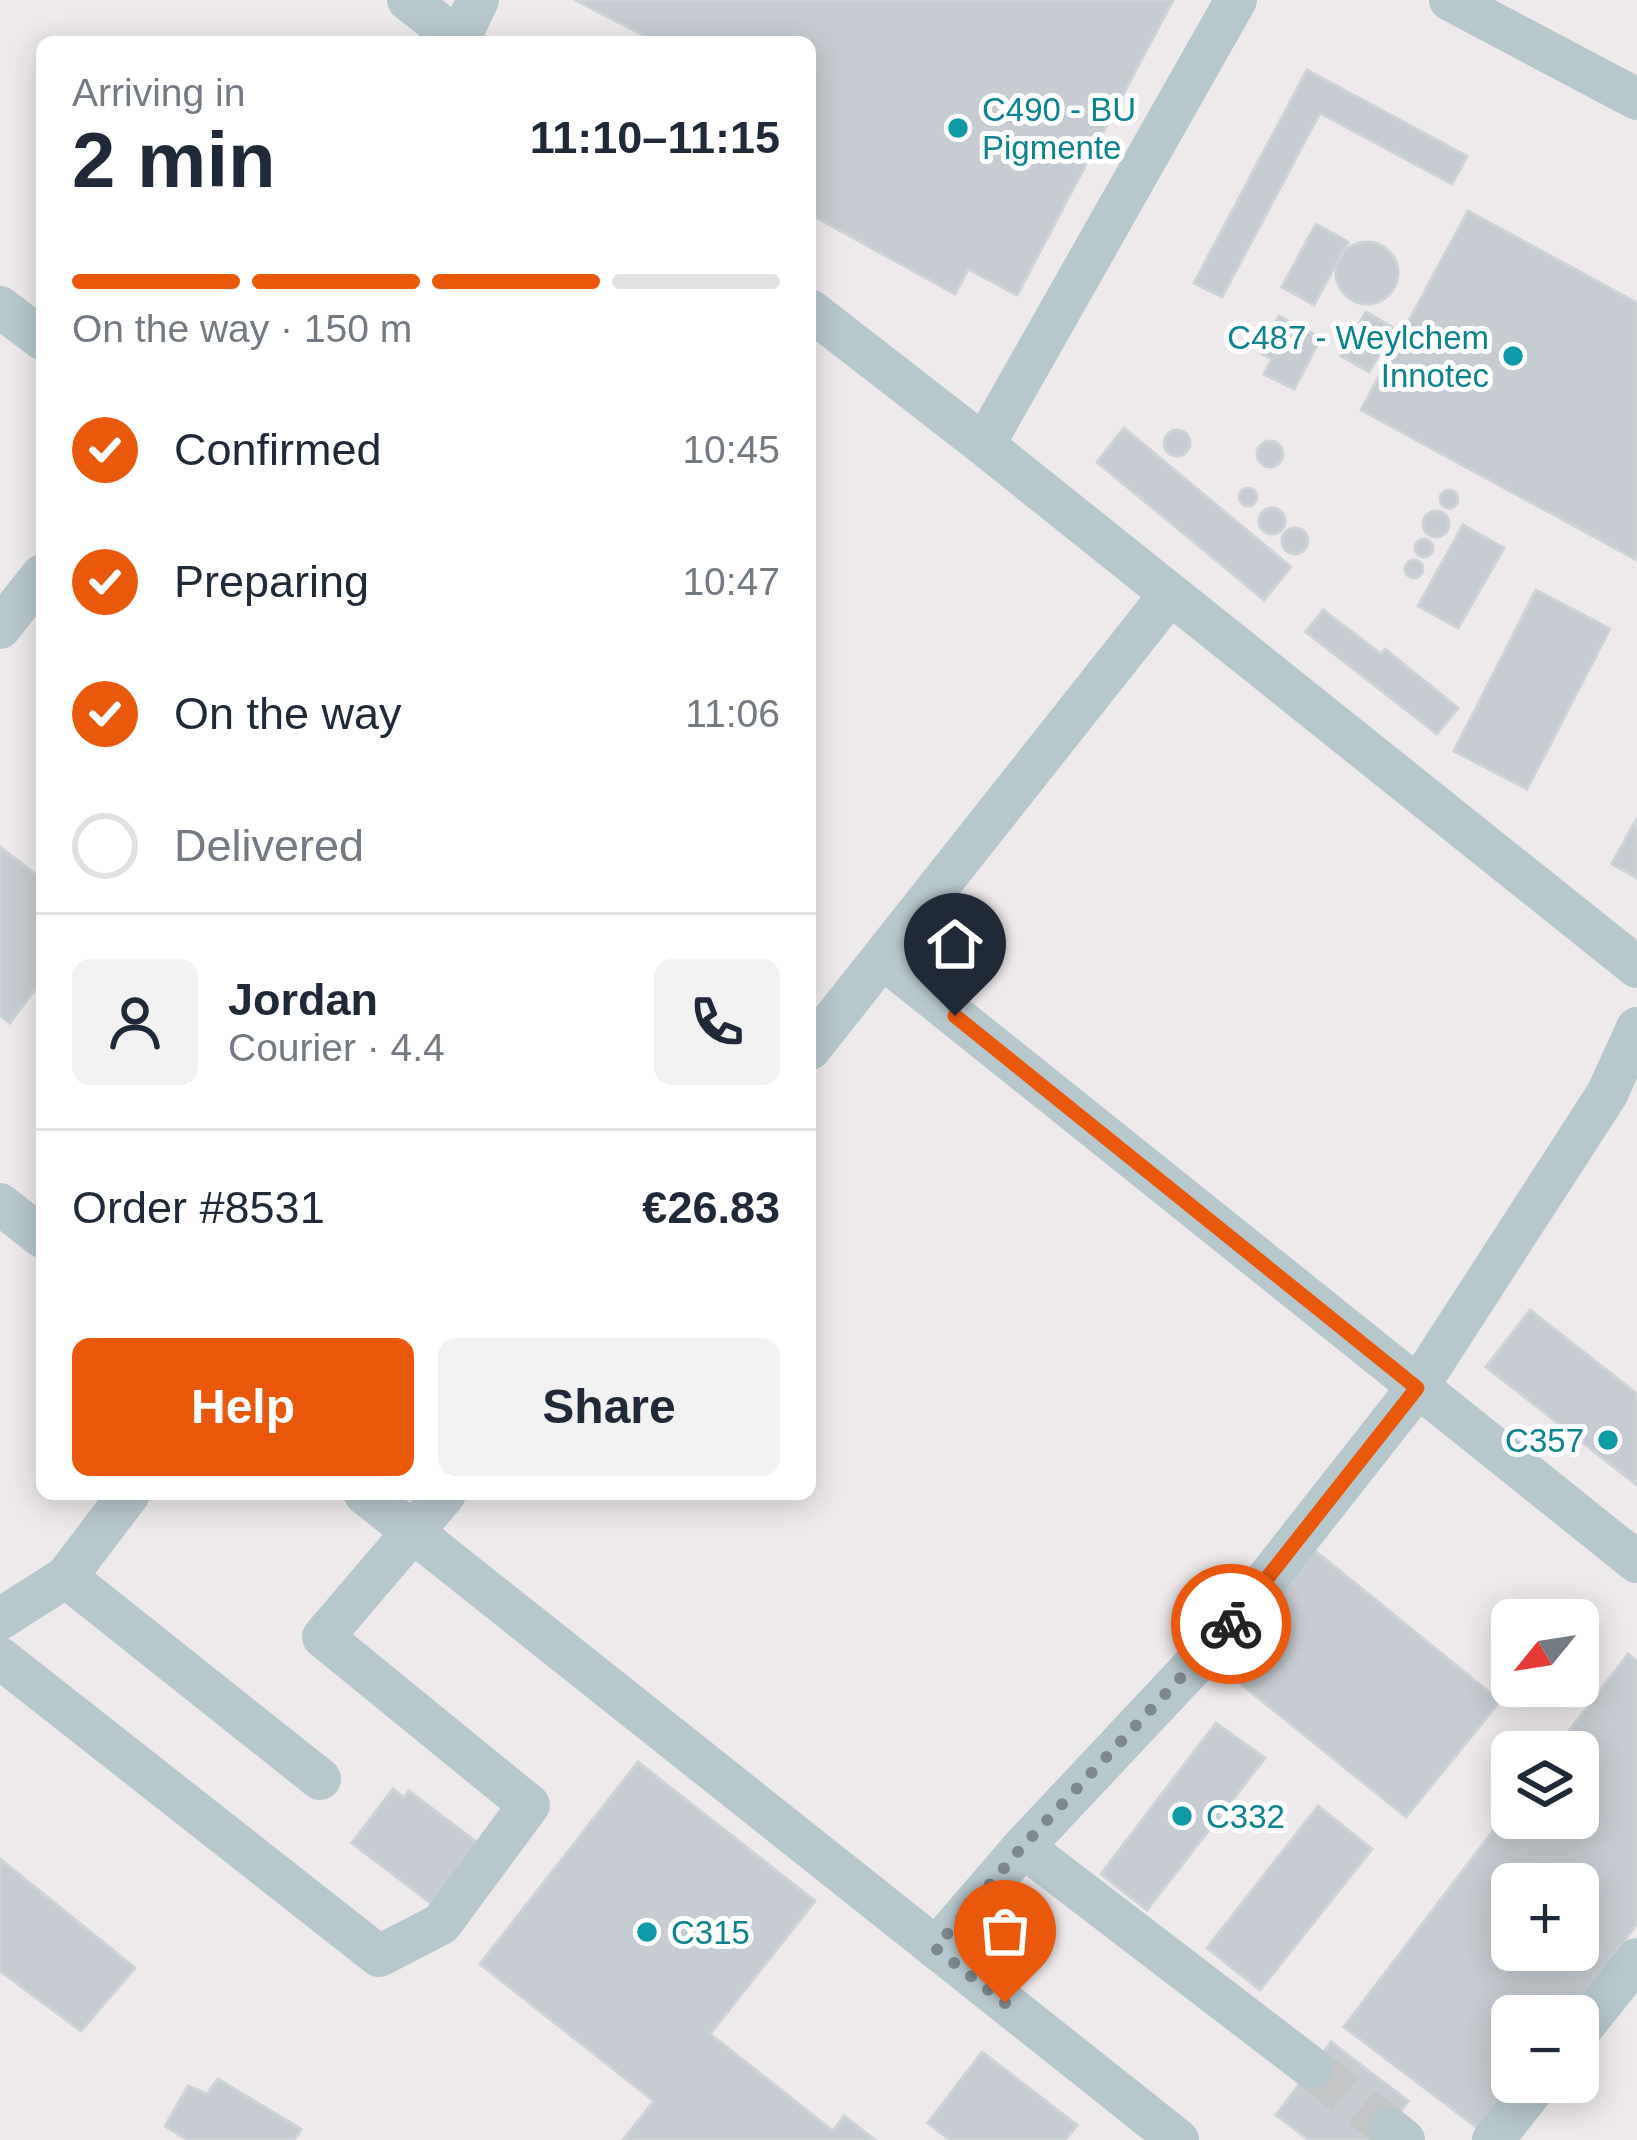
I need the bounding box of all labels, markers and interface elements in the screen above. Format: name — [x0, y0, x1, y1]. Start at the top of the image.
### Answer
text: Arriving in — [72, 71, 245, 114]
place label: C490 - BU Pigmente — [982, 91, 1136, 166]
text: 11:10–11:15 — [530, 112, 780, 163]
marker: C490 - BU Pigmente — [945, 115, 971, 141]
text: 2 min — [72, 116, 276, 204]
text: On the way · 150 m — [72, 307, 412, 350]
place label: C487 - Weylchem Innotec — [1227, 319, 1489, 394]
marker: C487 - Weylchem Innotec — [1500, 343, 1526, 369]
icon: check — [72, 417, 138, 483]
text: Confirmed — [174, 424, 382, 475]
text: 10:45 — [682, 428, 780, 471]
icon: check — [72, 549, 138, 615]
text: Preparing — [174, 556, 369, 607]
text: 10:47 — [682, 560, 780, 603]
icon: check — [72, 681, 138, 747]
text: On the way — [174, 688, 402, 739]
text: 11:06 — [685, 692, 780, 735]
text: Delivered — [174, 820, 364, 871]
pin — [904, 893, 1006, 1016]
icon: home — [922, 911, 988, 977]
button: person — [72, 959, 198, 1085]
button: phone — [654, 959, 780, 1085]
text: Jordan — [228, 974, 378, 1025]
text: Courier · 4.4 — [228, 1026, 445, 1069]
text: Order #8531 — [72, 1182, 325, 1233]
text: €26.83 — [642, 1182, 780, 1233]
button: Help — [72, 1338, 414, 1476]
button: Share — [438, 1338, 780, 1476]
place label: C357 — [1505, 1422, 1584, 1459]
marker: C357 — [1595, 1427, 1621, 1453]
courier — [1171, 1564, 1291, 1684]
icon: bike — [1198, 1591, 1264, 1657]
north arrow — [1491, 1599, 1599, 1707]
map controls — [1491, 1599, 1599, 2103]
button: layers — [1491, 1731, 1599, 1839]
place label: C332 — [1206, 1798, 1285, 1835]
marker: C332 — [1169, 1803, 1195, 1829]
button: + — [1491, 1863, 1599, 1971]
pin — [954, 1880, 1056, 2003]
icon: bag — [972, 1898, 1038, 1964]
place label: C315 — [671, 1914, 750, 1951]
marker: C315 — [634, 1919, 660, 1945]
button: − — [1491, 1995, 1599, 2103]

